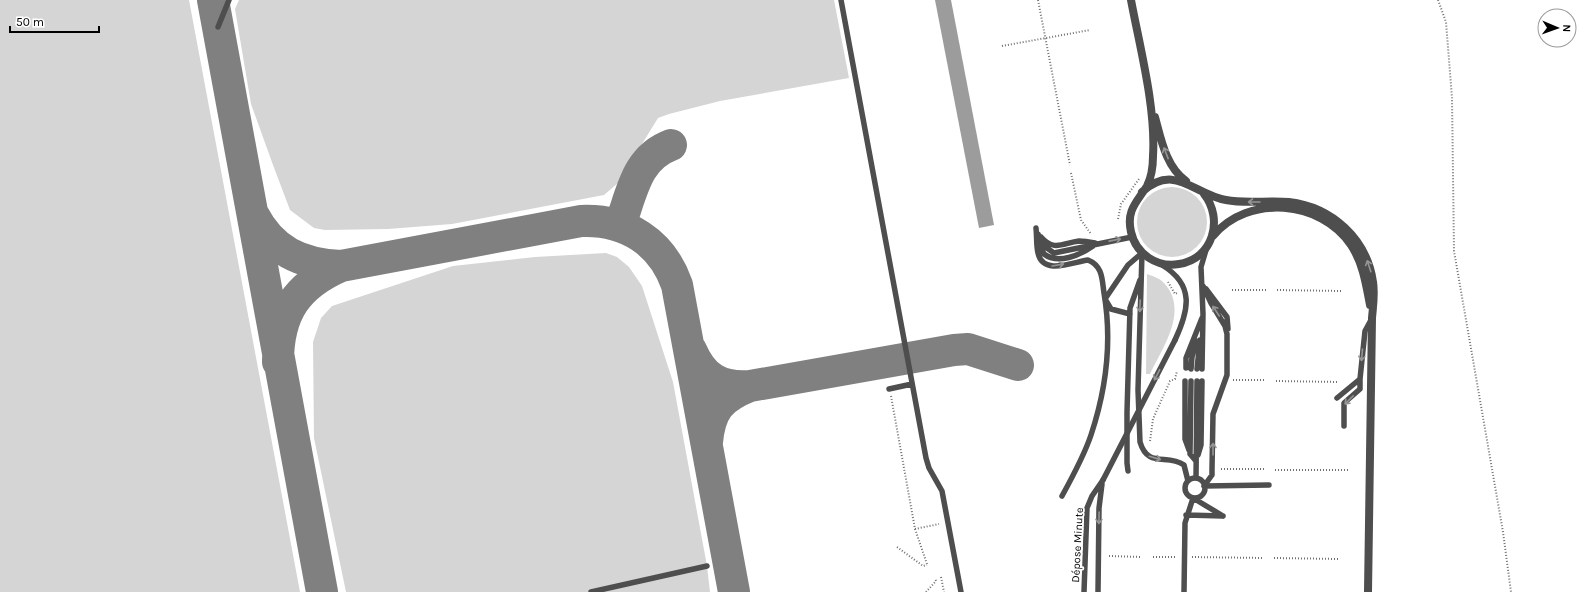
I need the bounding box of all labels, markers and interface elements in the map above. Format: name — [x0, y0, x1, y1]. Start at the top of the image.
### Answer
scale bar — [10, 8, 99, 34]
north arrow — [1537, 8, 1577, 48]
text: 50 m — [16, 15, 44, 29]
text: N — [1560, 24, 1573, 33]
one-way arrow — [1162, 148, 1170, 160]
one-way arrow — [1248, 198, 1261, 206]
one-way arrow — [1108, 235, 1121, 243]
one-way arrow — [1365, 260, 1372, 273]
one-way arrow — [1051, 261, 1064, 269]
one-way arrow — [1137, 299, 1144, 312]
one-way arrow — [1211, 305, 1219, 317]
one-way arrow — [1358, 348, 1365, 361]
one-way arrow — [1153, 369, 1160, 381]
one-way arrow — [1344, 394, 1354, 404]
one-way arrow — [1209, 443, 1216, 456]
one-way arrow — [1148, 455, 1161, 462]
street label: Dépose Minute — [1069, 507, 1086, 583]
one-way arrow — [1095, 511, 1103, 524]

